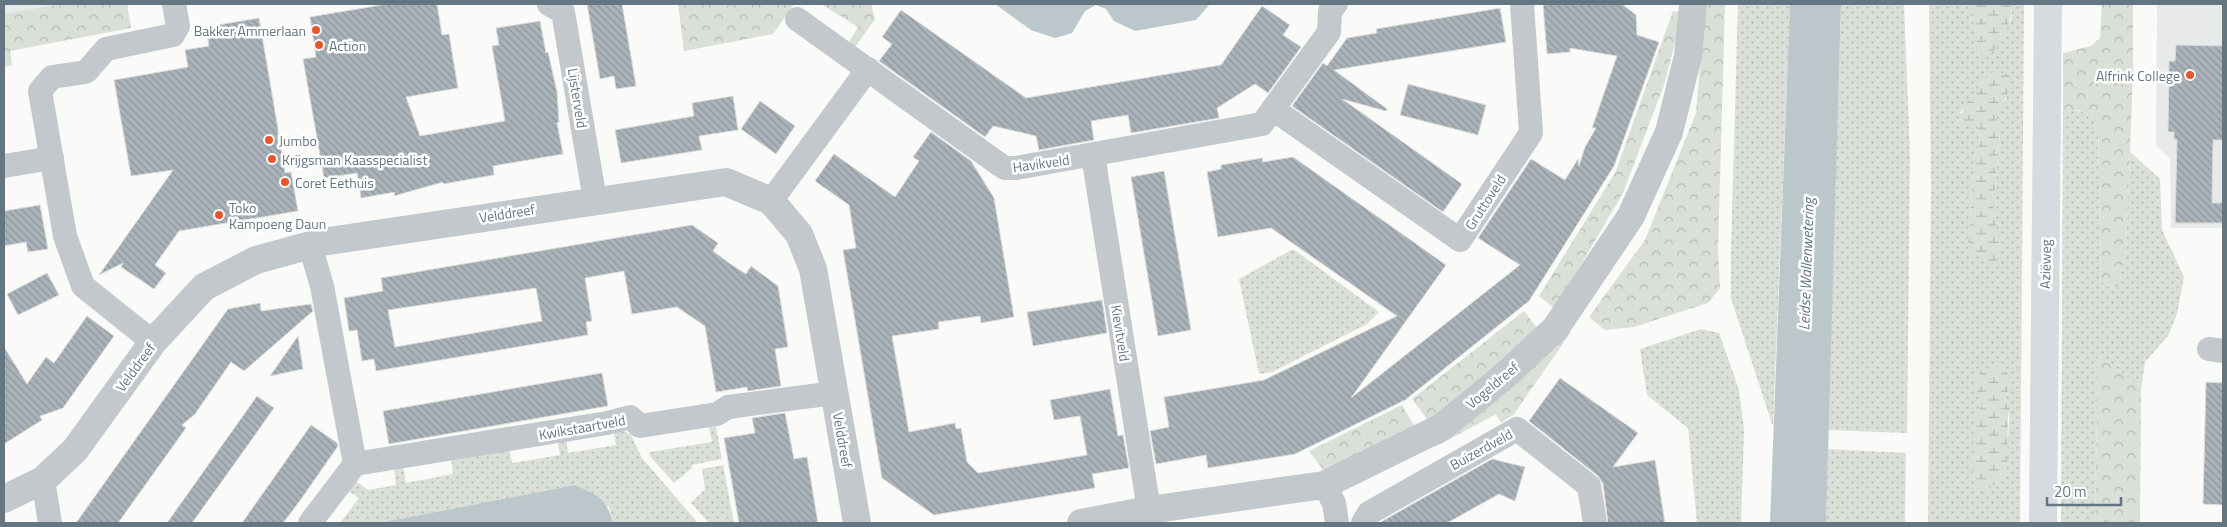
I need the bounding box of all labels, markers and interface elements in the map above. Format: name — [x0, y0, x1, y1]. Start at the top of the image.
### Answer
place label: Bakker Ammerlaan — [194, 20, 306, 41]
marker: Bakker Ammerlaan — [310, 24, 322, 36]
place label: Action — [329, 35, 366, 56]
marker: Action — [313, 39, 325, 51]
place label: Alfrink College — [2096, 65, 2180, 86]
street label: Lijsterveld — [563, 66, 593, 130]
marker: Alfrink College — [2184, 69, 2196, 81]
place label: Jumbo — [279, 130, 317, 151]
marker: Jumbo — [263, 134, 275, 146]
place label: Krijgsman Kaasspecialist — [282, 149, 427, 170]
street label: Havikveld — [1011, 149, 1071, 177]
marker: Krijgsman Kaasspecialist — [266, 153, 278, 165]
street label: Gruttoveld — [1459, 170, 1511, 234]
place label: Coret Eethuis — [295, 172, 374, 193]
marker: Coret Eethuis — [279, 176, 291, 188]
water label: Leidse Wallenwetering — [1792, 195, 1820, 331]
place label: Toko Kampoeng Daun — [229, 197, 326, 234]
street label: Velddreef — [478, 198, 537, 228]
marker: Toko Kampoeng Daun — [213, 209, 225, 221]
street label: Aziëweg — [2034, 239, 2056, 289]
street label: Kievitveld — [1106, 303, 1136, 363]
street label: Velddreef — [110, 338, 160, 396]
street label: Vogeldreef — [1461, 356, 1523, 413]
street label: Kwikstaartveld — [537, 409, 627, 445]
street label: Velddreef — [828, 410, 858, 470]
street label: Buizerdveld — [1446, 423, 1516, 475]
scale bar — [2047, 474, 2121, 506]
text: 20 m — [2054, 480, 2087, 503]

